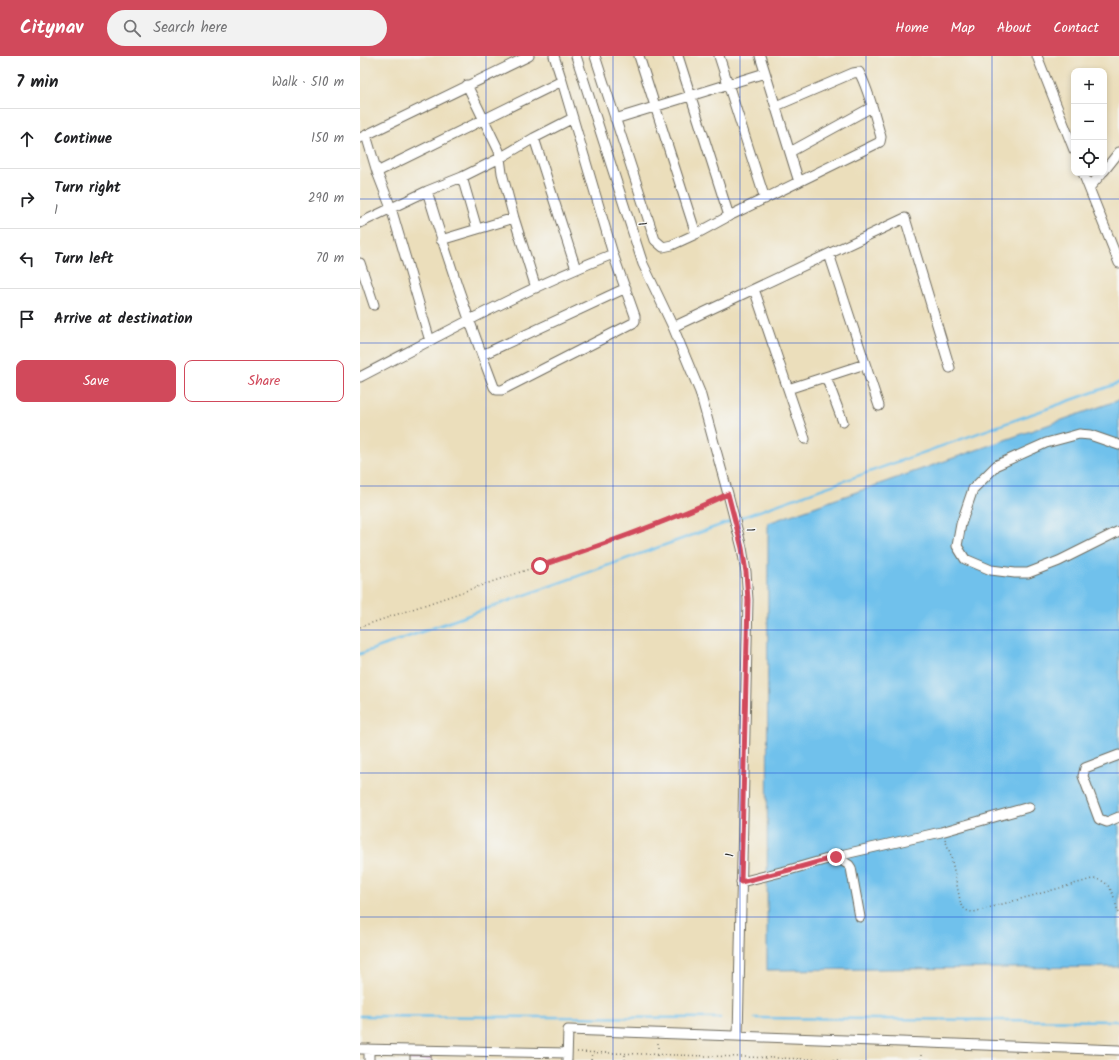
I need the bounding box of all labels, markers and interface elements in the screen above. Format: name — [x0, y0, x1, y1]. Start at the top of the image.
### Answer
search box — [107, 10, 387, 46]
text: Citynav — [20, 13, 83, 43]
text: Search here — [153, 16, 227, 40]
icon: search — [121, 17, 143, 39]
text: Home — [895, 17, 929, 39]
text: Map — [951, 17, 975, 39]
text: About — [997, 17, 1031, 39]
text: Contact — [1053, 17, 1099, 39]
map controls — [1071, 68, 1107, 176]
button: + — [1071, 68, 1107, 104]
text: 7 min — [16, 69, 58, 96]
text: Walk · 510 m — [272, 72, 344, 93]
button: − — [1071, 104, 1107, 140]
text: Continue — [54, 127, 112, 151]
icon: ahead — [16, 128, 38, 150]
text: 150 m — [311, 128, 344, 149]
button: locate — [1071, 140, 1107, 176]
text: Turn right — [54, 176, 121, 200]
icon: right — [16, 188, 38, 210]
text: 290 m — [308, 188, 344, 209]
text: 1 — [54, 200, 58, 221]
street label: 1 — [632, 219, 652, 229]
text: Turn left — [54, 247, 114, 271]
icon: left — [16, 248, 38, 270]
text: 70 m — [316, 248, 344, 269]
text: Arrive at destination — [54, 307, 193, 331]
icon: arrive — [16, 308, 38, 330]
button: Save — [16, 360, 176, 402]
button: Share — [184, 360, 344, 402]
street label: 1 — [740, 526, 760, 534]
route start — [531, 557, 549, 575]
route end — [827, 848, 845, 866]
street label: 1 — [720, 853, 740, 857]

